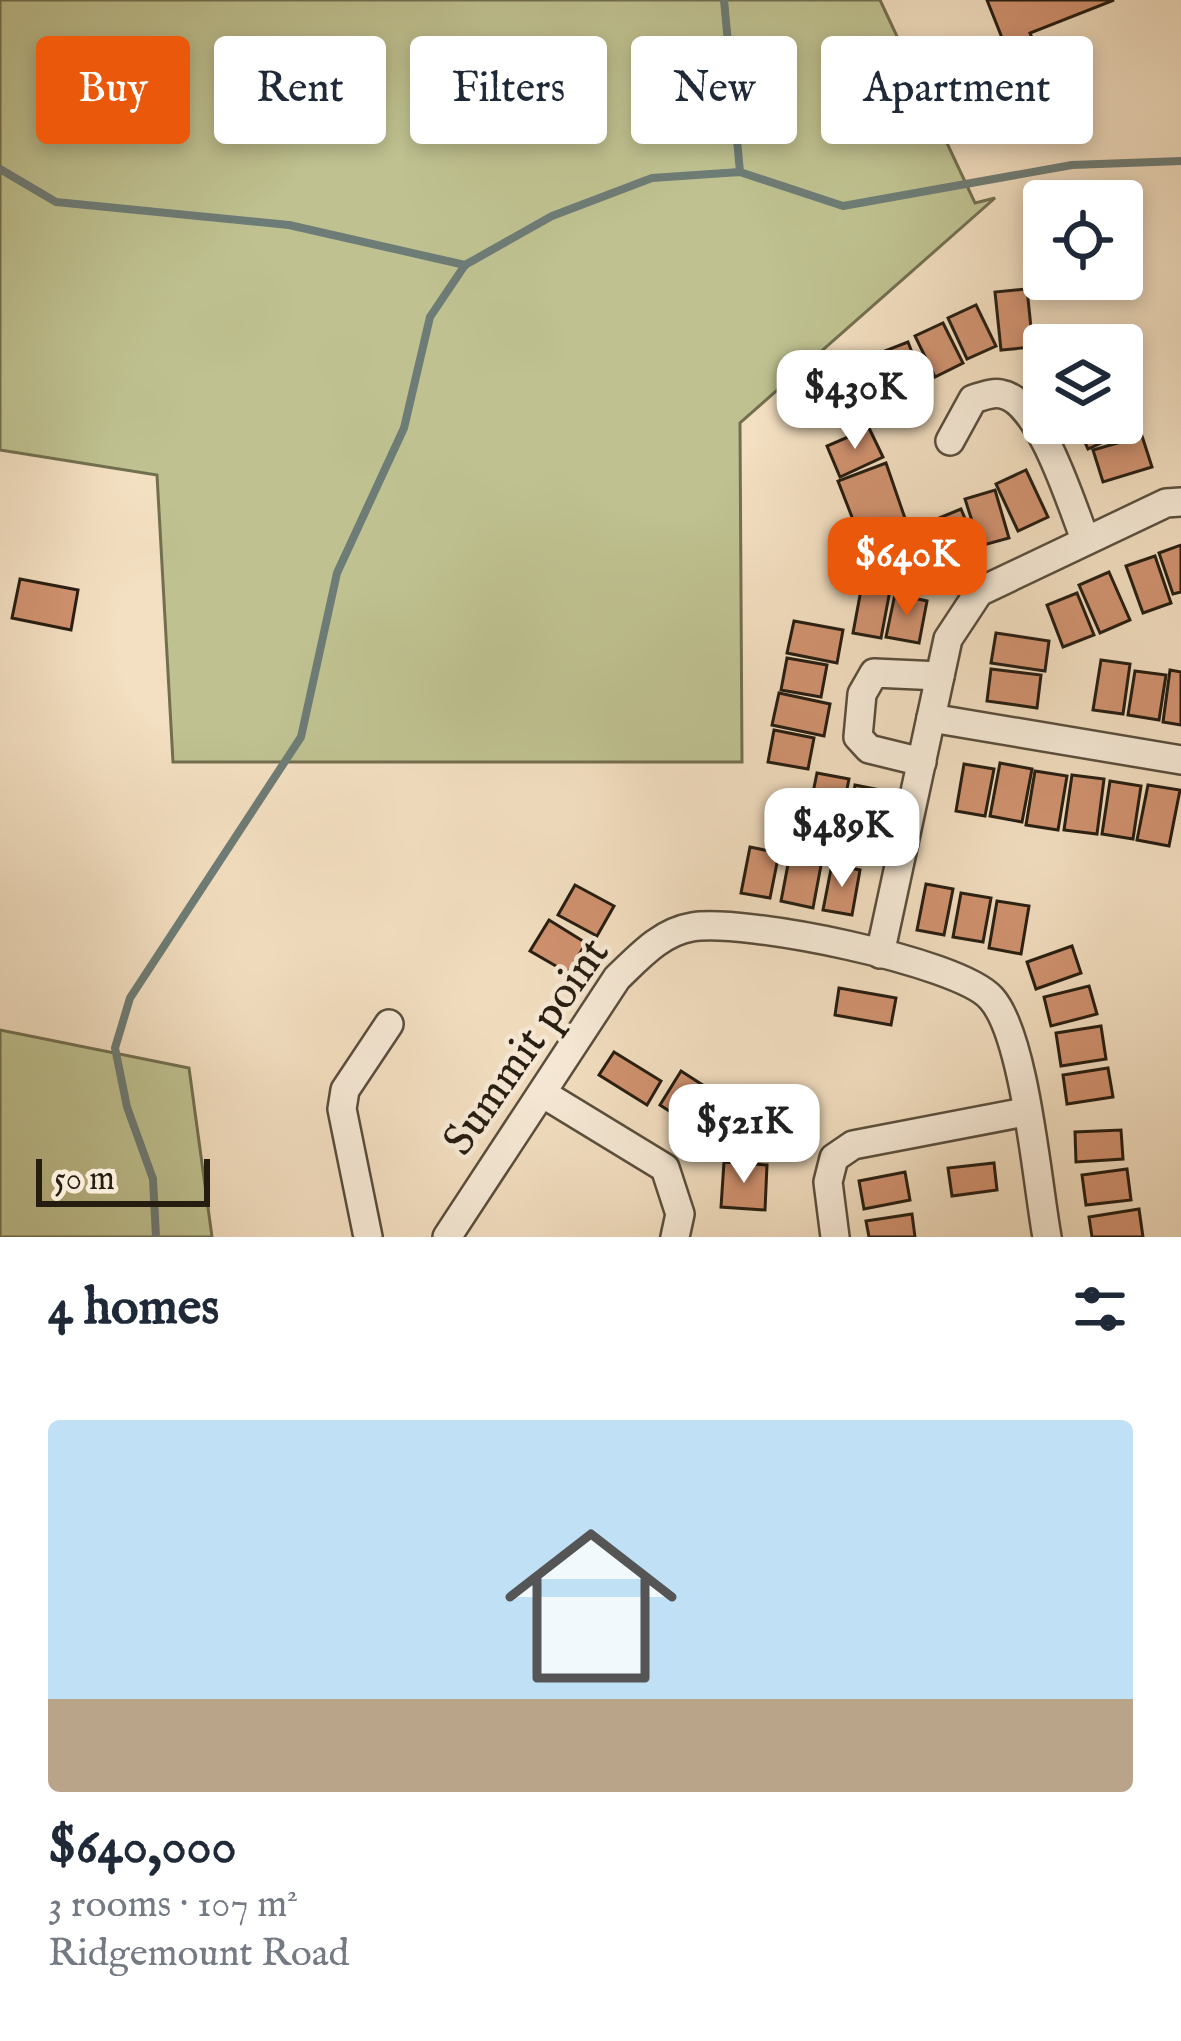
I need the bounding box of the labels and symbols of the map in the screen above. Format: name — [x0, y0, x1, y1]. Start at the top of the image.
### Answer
pin: $430K — [771, 350, 939, 452]
pin: $640K — [823, 517, 991, 619]
pin: $489K — [758, 788, 926, 890]
street label: Summit point — [431, 927, 623, 1167]
pin: $521K — [660, 1084, 828, 1186]
scale bar — [36, 1153, 210, 1206]

